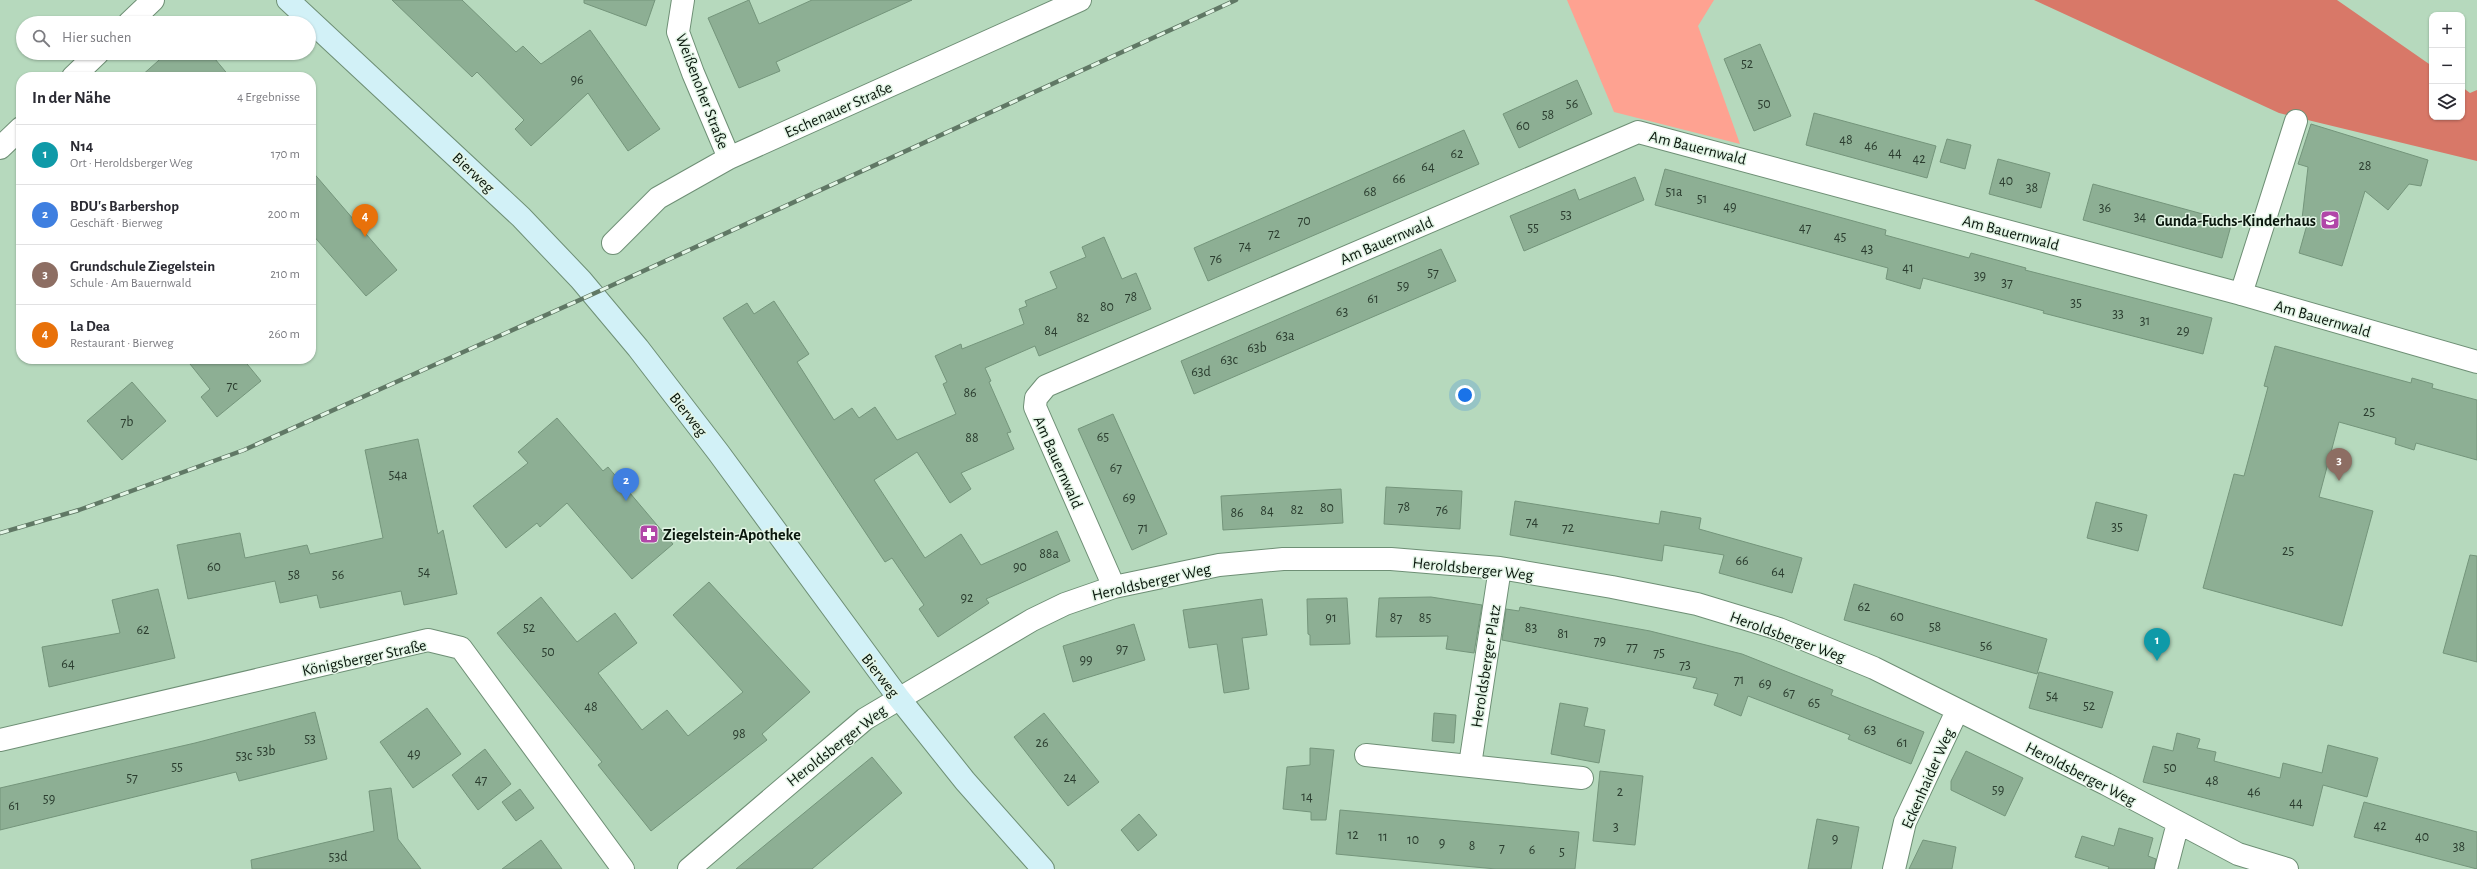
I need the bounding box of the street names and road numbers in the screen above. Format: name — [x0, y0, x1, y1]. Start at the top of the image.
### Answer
street label: Weißenoher Straße — [673, 31, 731, 151]
street label: Eschenauer Straße — [782, 79, 895, 141]
street label: Am Bauernwald — [1648, 128, 1748, 168]
street label: Bierweg — [449, 150, 497, 196]
street label: Am Bauernwald — [1961, 212, 2061, 254]
street label: Am Bauernwald — [1338, 214, 1435, 268]
street label: Am Bauernwald — [2273, 298, 2373, 340]
street label: Bierweg — [666, 390, 710, 440]
street label: Am Bauernwald — [1031, 414, 1086, 511]
street label: Heroldsberger Weg — [1412, 555, 1534, 583]
street label: Heroldsberger Weg — [1090, 560, 1212, 603]
street label: Heroldsberger Platz — [1468, 603, 1504, 729]
street label: Heroldsberger Weg — [1728, 609, 1848, 665]
street label: Königsberger Straße — [300, 637, 428, 679]
street label: Bierweg — [858, 651, 902, 701]
street label: Heroldsberger Weg — [784, 702, 890, 789]
street label: Eckenhaider Weg — [1899, 726, 1957, 831]
street label: Heroldsberger Weg — [2023, 739, 2138, 809]

